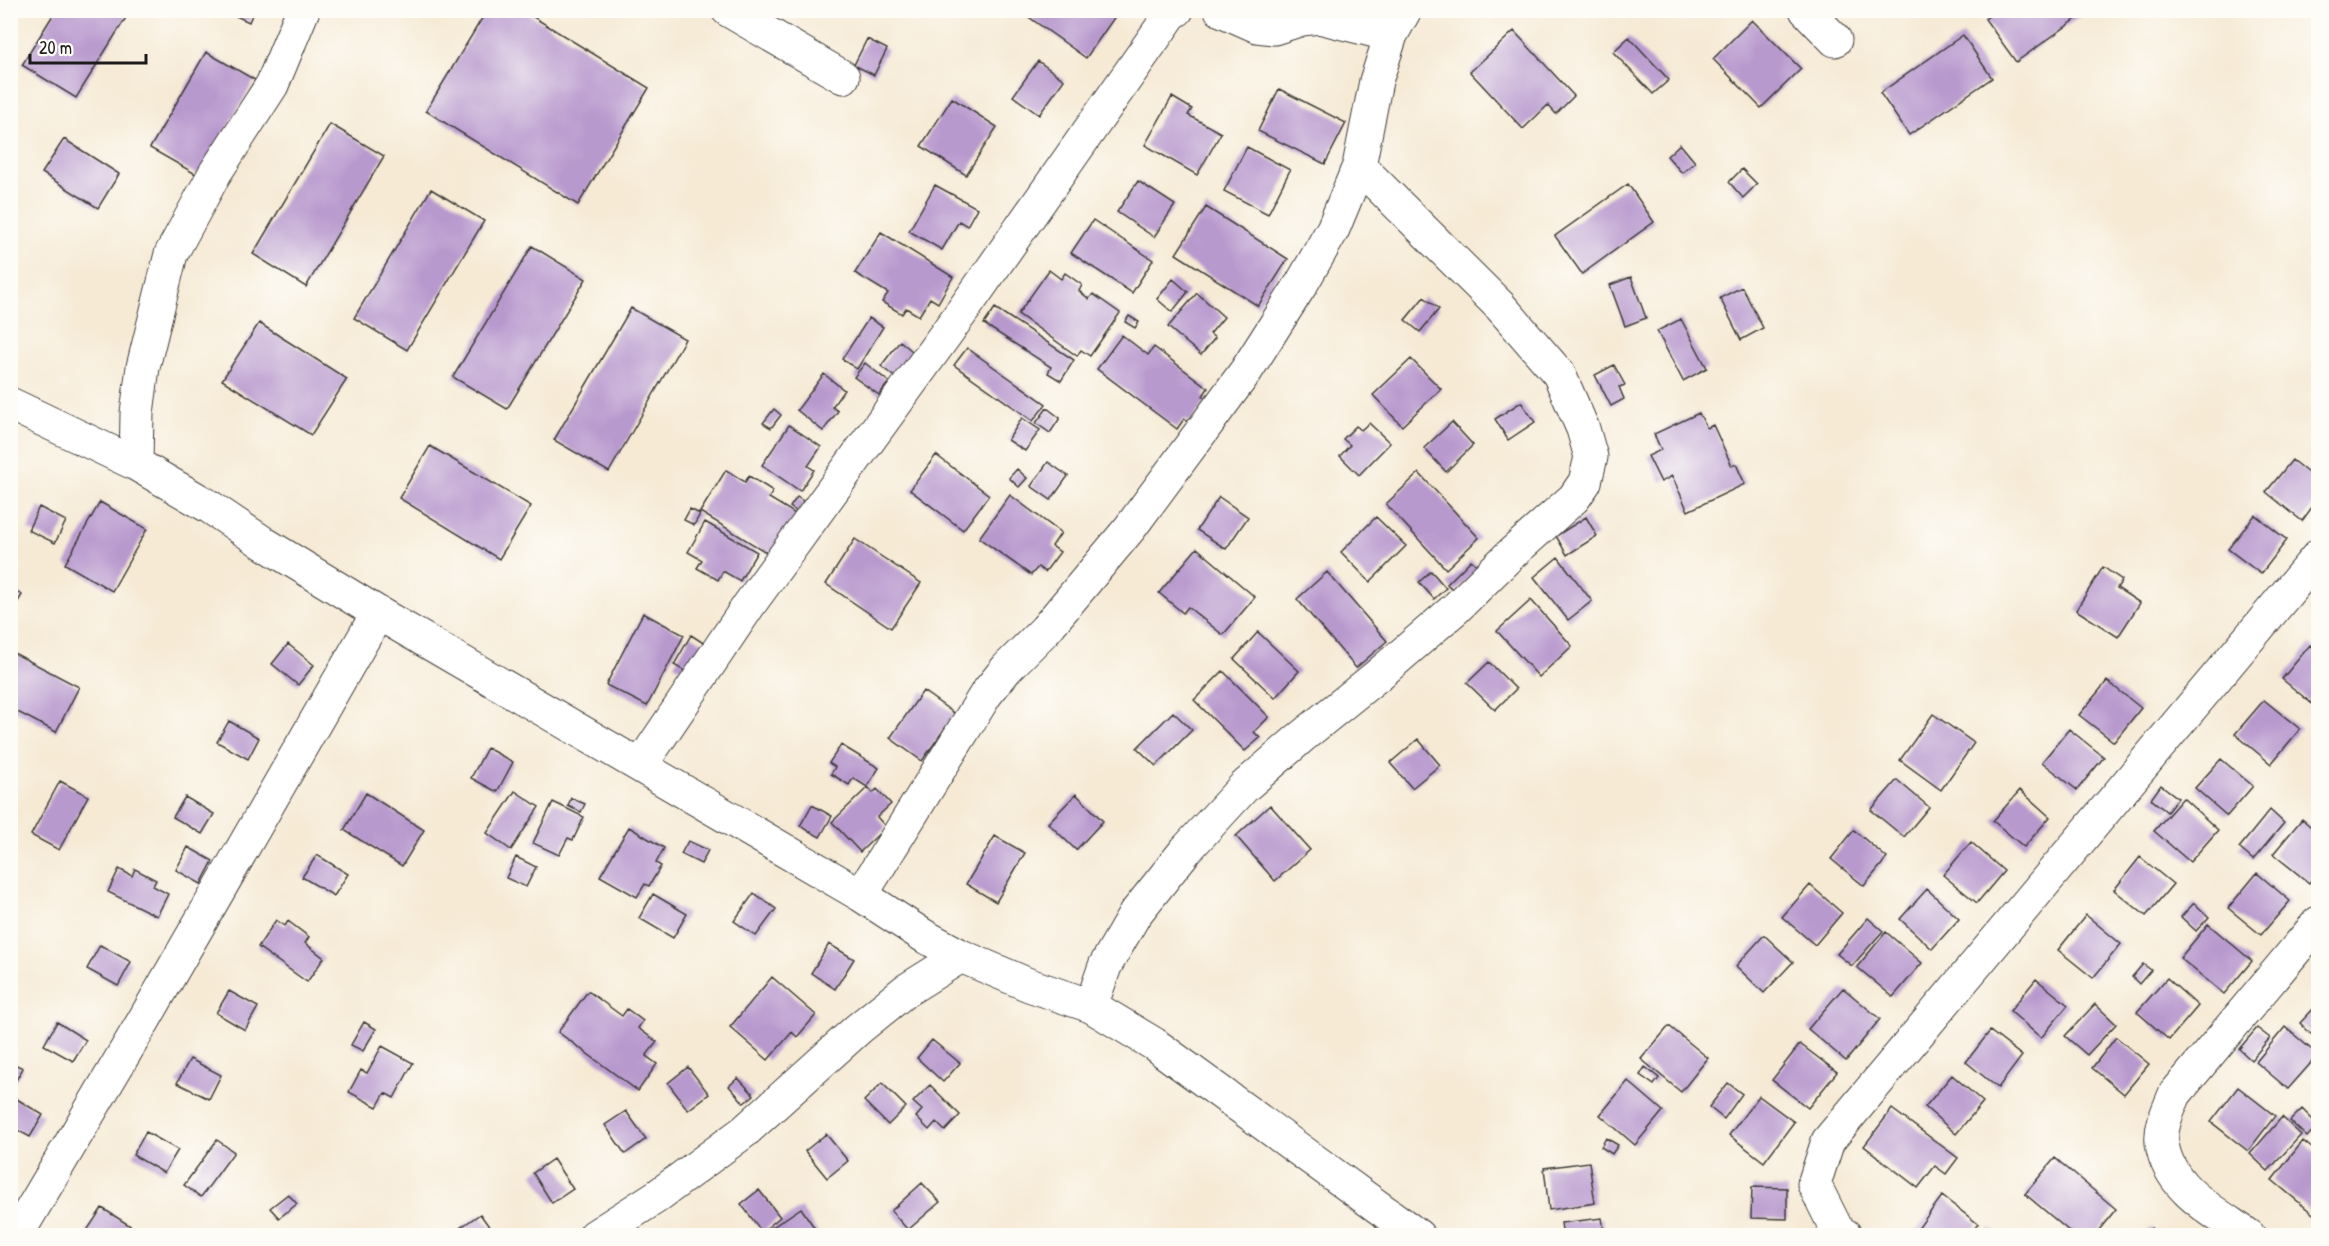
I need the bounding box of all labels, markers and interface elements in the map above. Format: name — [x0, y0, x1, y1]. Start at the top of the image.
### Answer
scale bar — [30, 27, 146, 65]
text: 20 m — [39, 35, 72, 60]

